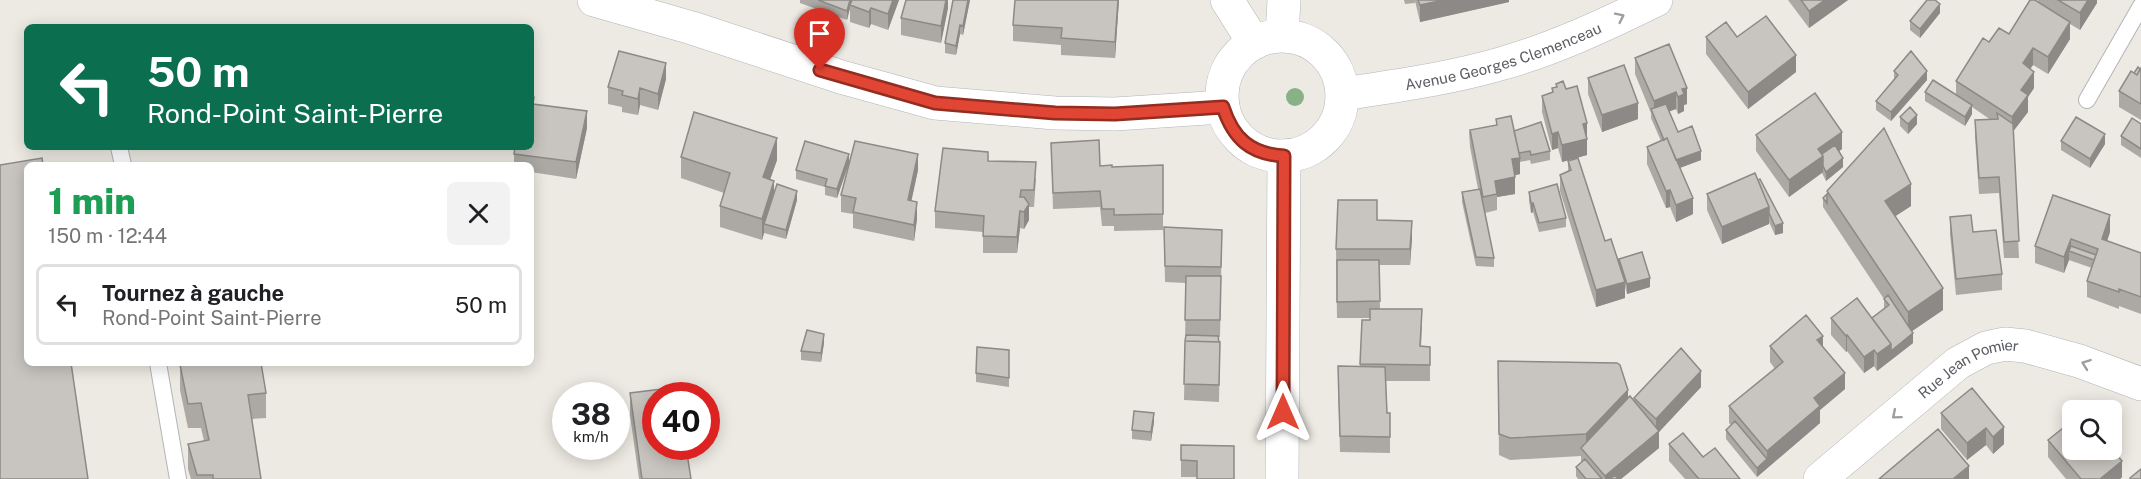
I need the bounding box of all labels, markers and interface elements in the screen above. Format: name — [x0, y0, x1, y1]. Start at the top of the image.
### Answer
pin — [794, 8, 845, 70]
one-way arrow — [1614, 13, 1625, 25]
icon: arrive — [803, 17, 836, 50]
street label: Avenue Georges Clemenceau — [1404, 19, 1604, 93]
text: 50 m — [147, 47, 250, 96]
icon: left — [48, 48, 126, 126]
text: Rond-Point Saint-Pierre — [147, 97, 443, 129]
text: 1 min — [48, 180, 136, 222]
button: close — [447, 182, 510, 245]
text: 150 m · 12:44 — [48, 224, 167, 248]
text: Tournez à gauche — [102, 280, 284, 306]
icon: left — [51, 288, 84, 321]
text: 50 m — [455, 292, 507, 318]
text: Rond-Point Saint-Pierre — [102, 306, 321, 330]
street label: Rue Jean Pomier — [1915, 335, 2020, 401]
one-way arrow — [2081, 359, 2092, 372]
position arrow — [1251, 380, 1315, 444]
speed limit sign: 40 — [642, 382, 720, 460]
text: 38 — [571, 396, 611, 432]
map controls — [2062, 400, 2122, 460]
button: search — [2062, 400, 2122, 460]
one-way arrow — [1892, 408, 1903, 419]
text: km/h — [573, 428, 609, 445]

